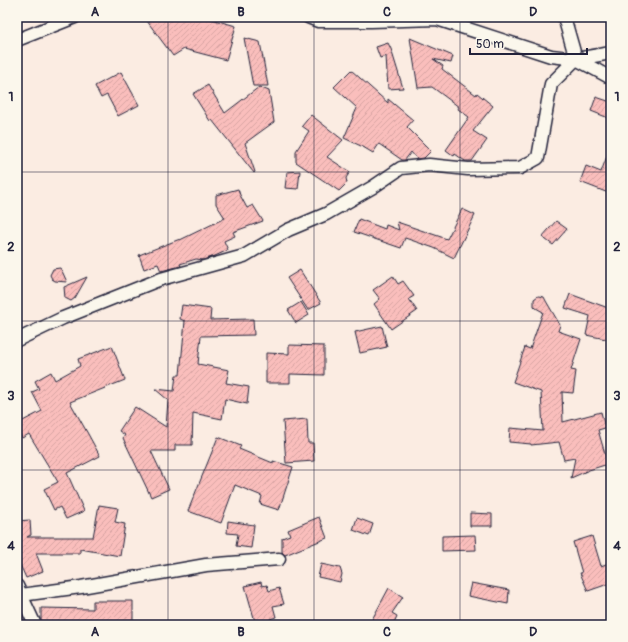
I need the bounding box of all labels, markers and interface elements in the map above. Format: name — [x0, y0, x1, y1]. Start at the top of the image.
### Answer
text: A — [91, 4, 100, 20]
text: B — [237, 4, 245, 20]
text: C — [383, 4, 391, 20]
text: D — [529, 4, 537, 20]
scale bar — [470, 30, 587, 56]
text: 50 m — [476, 37, 504, 52]
text: 1 — [8, 89, 14, 105]
text: 1 — [614, 89, 620, 105]
text: 2 — [7, 239, 15, 255]
text: 2 — [613, 239, 621, 255]
text: 3 — [7, 388, 15, 404]
text: 3 — [613, 388, 621, 404]
text: 4 — [7, 538, 15, 554]
text: 4 — [613, 538, 621, 554]
text: A — [91, 624, 100, 640]
text: B — [237, 624, 245, 640]
text: C — [383, 624, 391, 640]
text: D — [529, 624, 537, 640]

